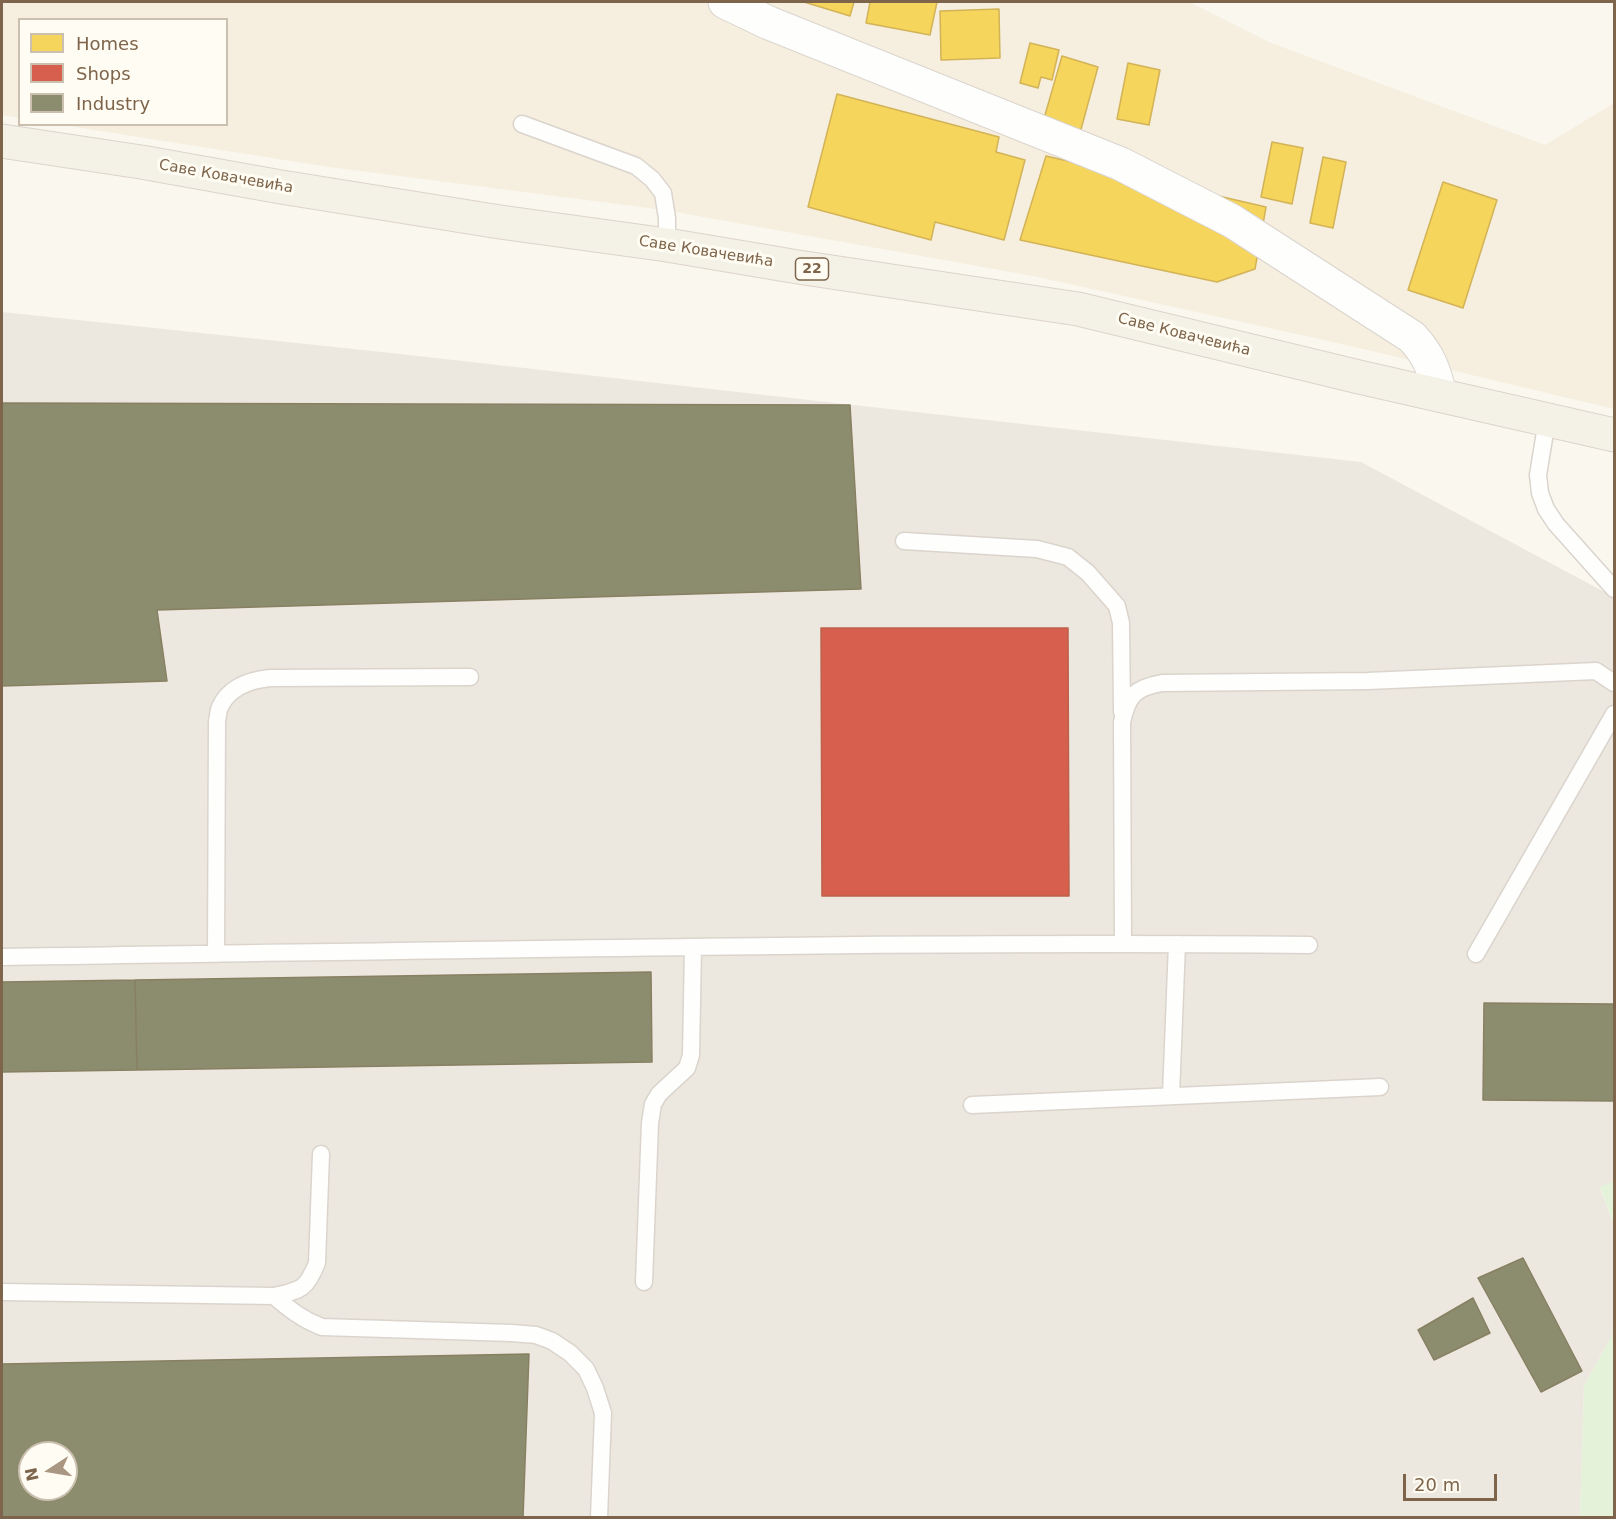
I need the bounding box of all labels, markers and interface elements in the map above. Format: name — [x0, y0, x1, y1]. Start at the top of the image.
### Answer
legend — [18, 18, 228, 126]
text: Homes — [76, 33, 139, 54]
text: Shops — [76, 63, 131, 84]
text: Industry — [76, 93, 150, 114]
street label: Саве Ковачевића — [157, 156, 295, 198]
street label: Саве Ковачевића — [637, 232, 775, 272]
road number: 22 — [796, 258, 828, 280]
street label: Саве Ковачевића — [1116, 310, 1252, 360]
north arrow — [18, 1441, 78, 1501]
scale bar — [1406, 1462, 1500, 1500]
text: N — [21, 1466, 43, 1483]
text: 20 m — [1414, 1474, 1460, 1495]

